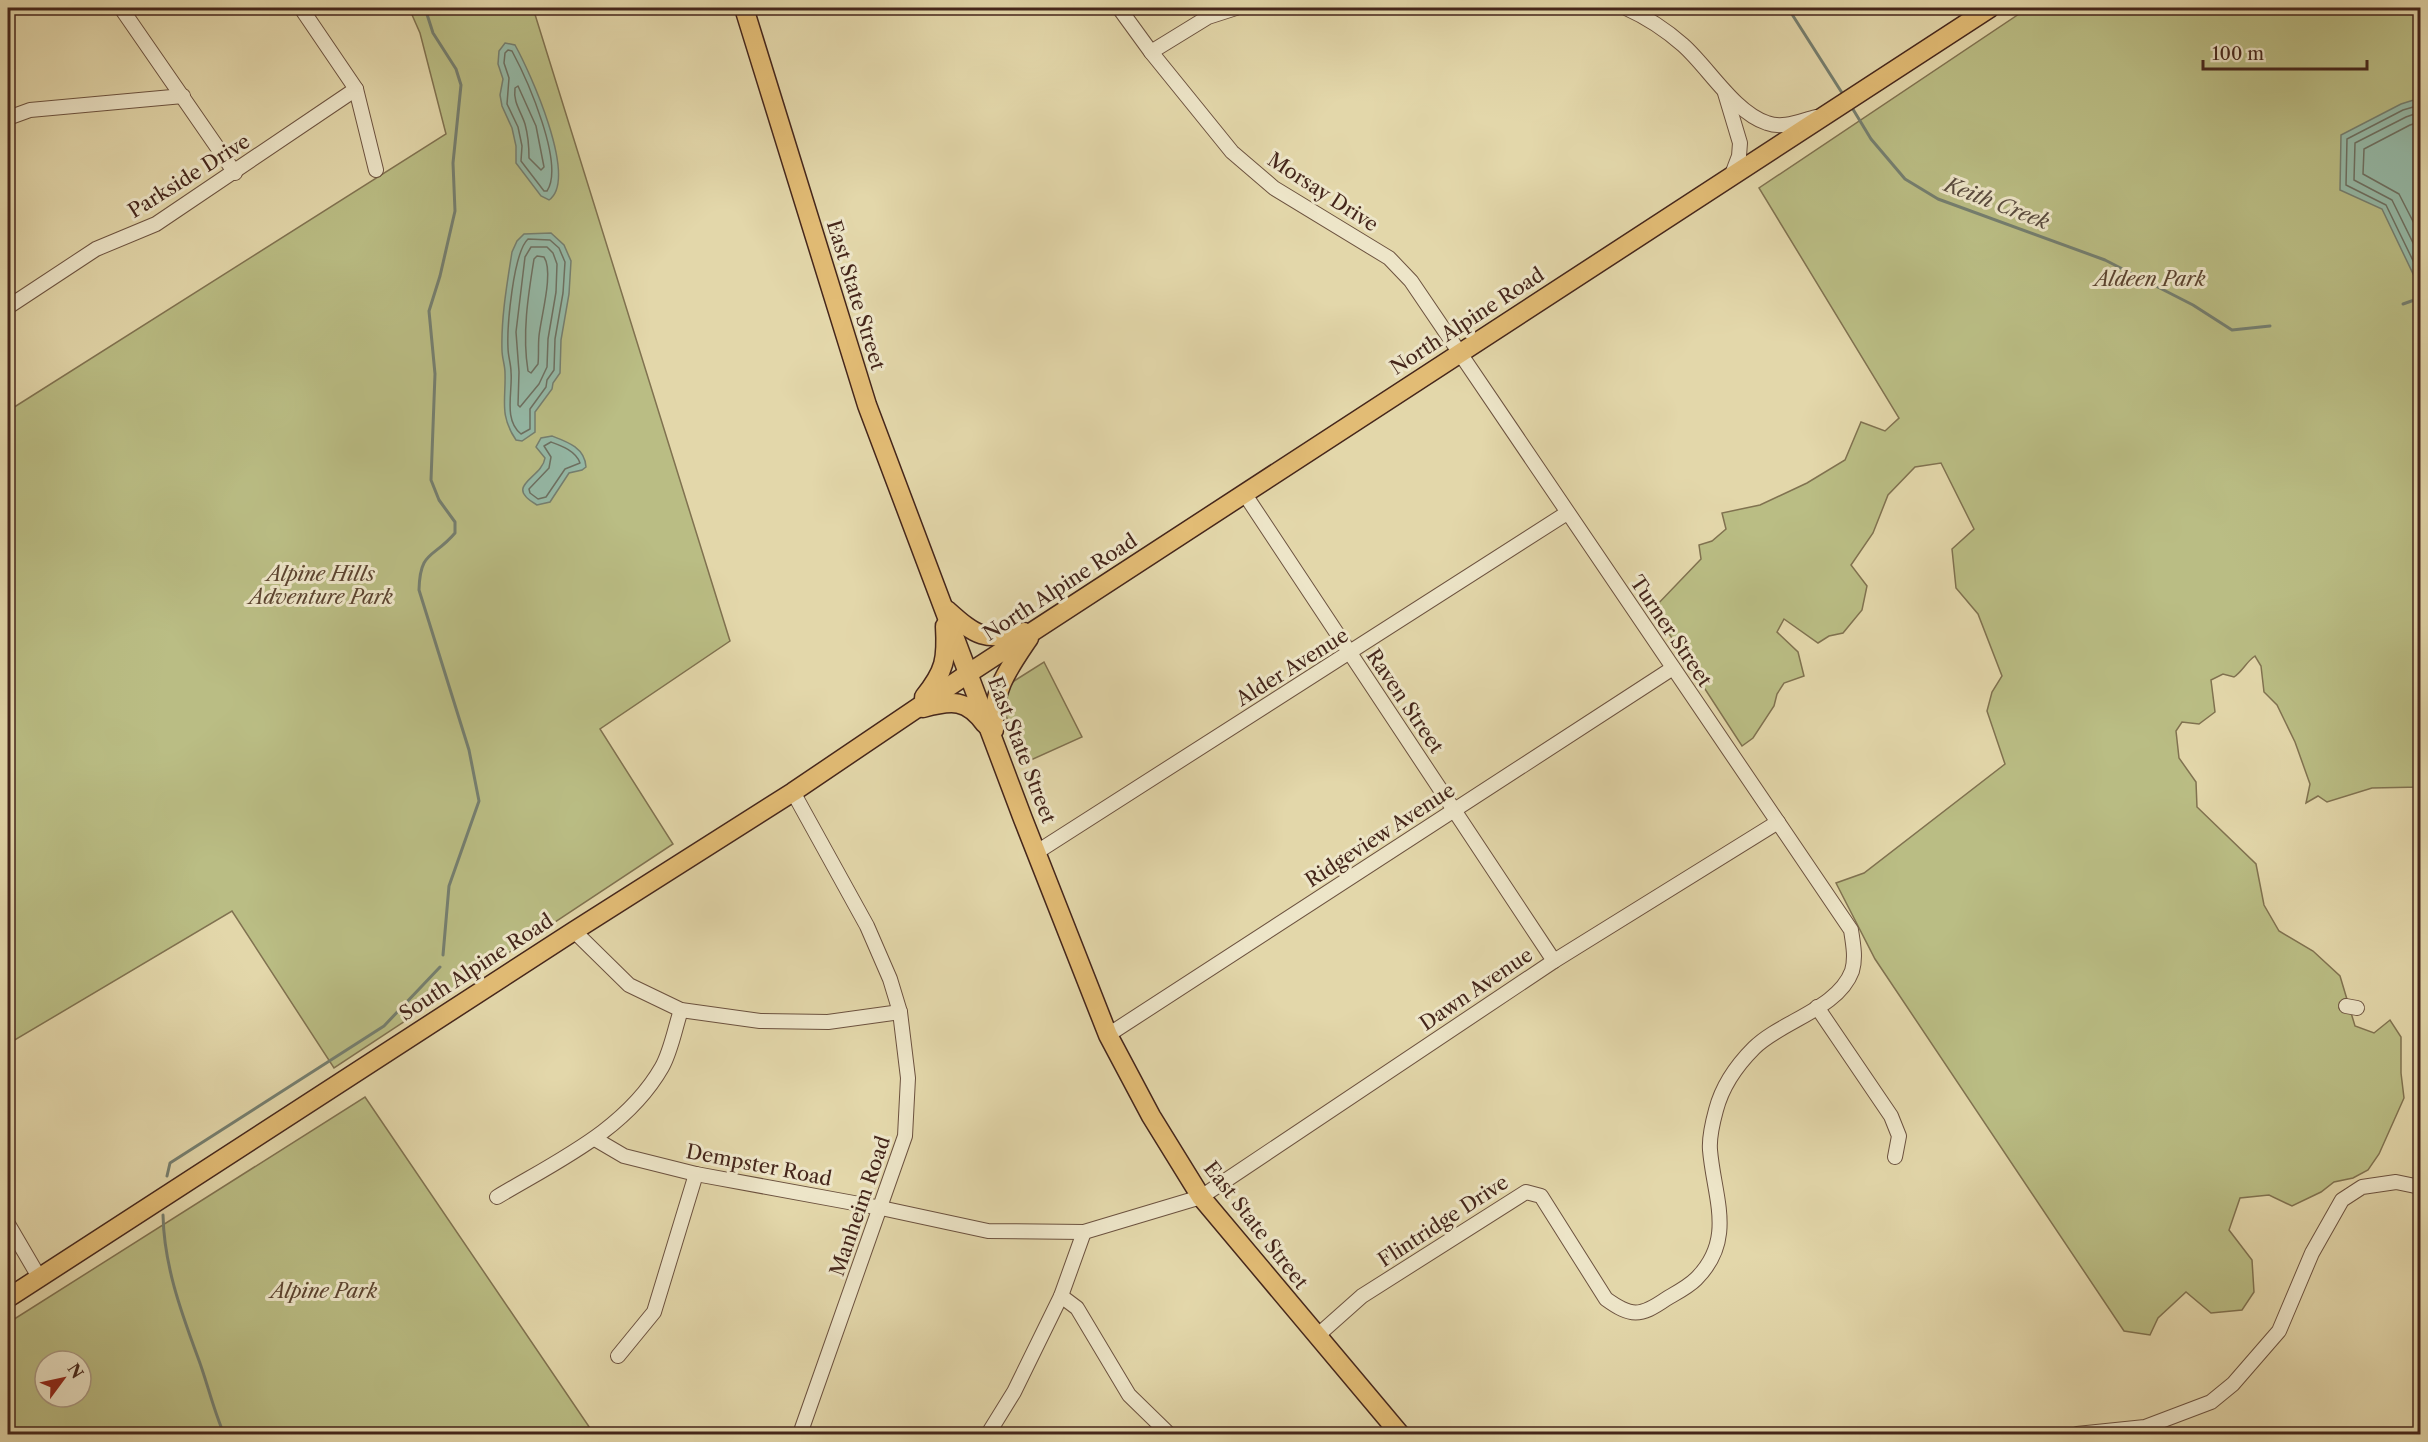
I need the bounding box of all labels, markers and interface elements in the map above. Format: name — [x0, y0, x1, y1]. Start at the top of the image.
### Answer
scale bar — [2203, 33, 2366, 71]
text: 100 m — [2212, 43, 2264, 65]
street label: Parkside Drive — [124, 129, 254, 223]
street label: Morsay Drive — [1263, 147, 1383, 237]
water label: Keith Creek — [1939, 171, 2053, 234]
street label: East State Street — [822, 217, 890, 373]
street label: North Alpine Road — [1386, 262, 1548, 380]
park label: Aldeen Park — [2091, 267, 2206, 291]
street label: North Alpine Road — [979, 528, 1141, 646]
park label: Alpine Hills Adventure Park — [246, 562, 394, 609]
street label: Turner Street — [1625, 571, 1717, 691]
street label: Alder Avenue — [1231, 623, 1353, 712]
street label: Raven Street — [1361, 644, 1449, 758]
street label: East State Street — [983, 673, 1061, 827]
street label: Ridgeview Avenue — [1301, 778, 1459, 892]
street label: South Alpine Road — [395, 908, 557, 1026]
street label: Dawn Avenue — [1415, 942, 1537, 1036]
street label: Manheim Road — [825, 1133, 895, 1279]
street label: Dempster Road — [684, 1139, 834, 1191]
street label: East State Street — [1199, 1156, 1313, 1294]
street label: Flintridge Drive — [1373, 1170, 1513, 1272]
park label: Alpine Park — [268, 1279, 378, 1303]
north arrow — [33, 1349, 93, 1409]
text: N — [63, 1360, 88, 1382]

